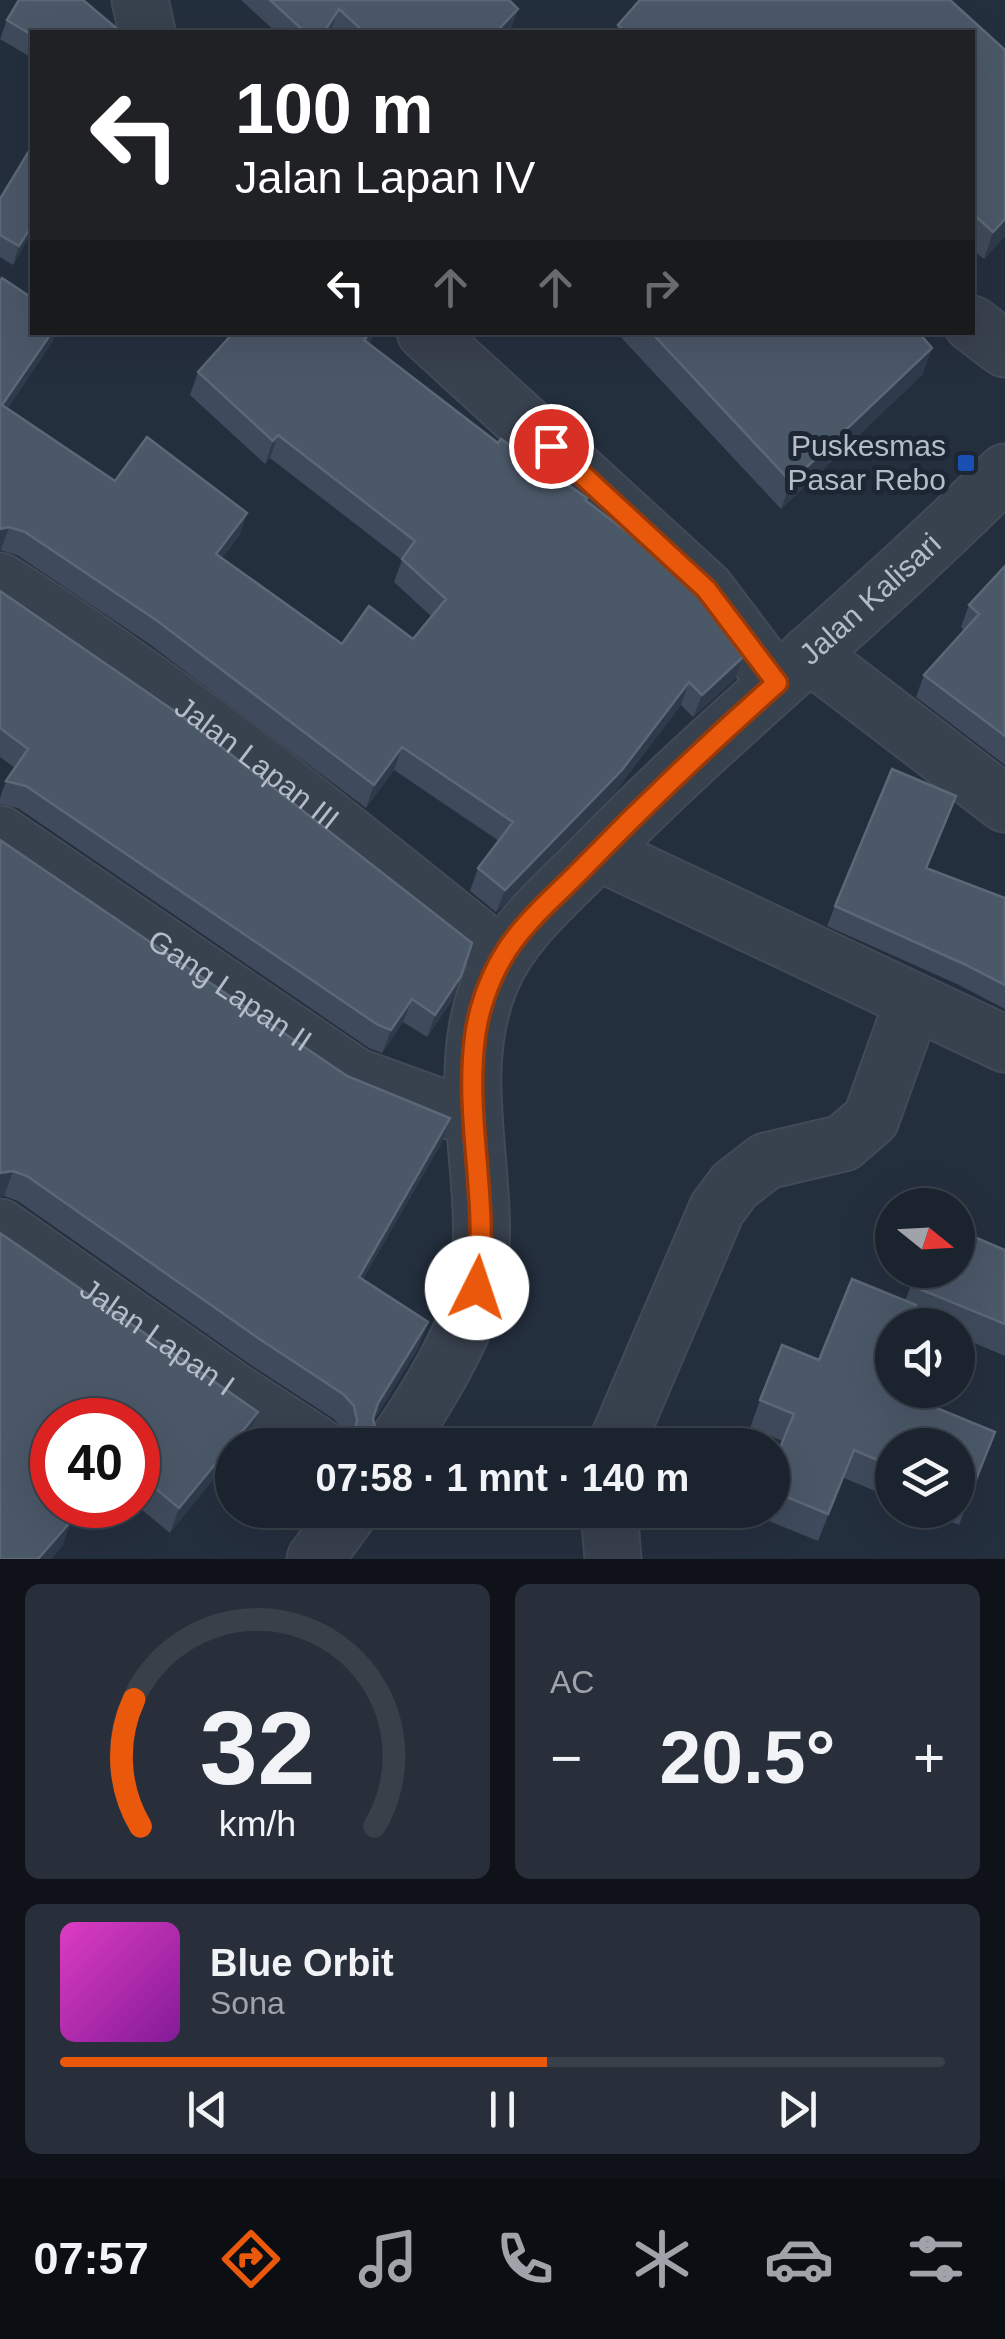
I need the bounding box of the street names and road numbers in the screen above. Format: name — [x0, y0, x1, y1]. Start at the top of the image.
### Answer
street label: Jalan Kalisari — [793, 527, 947, 671]
street label: Jalan Lapan III — [169, 690, 345, 836]
street label: Gang Lapan II — [142, 923, 318, 1057]
street label: Jalan Lapan I — [74, 1272, 241, 1402]

